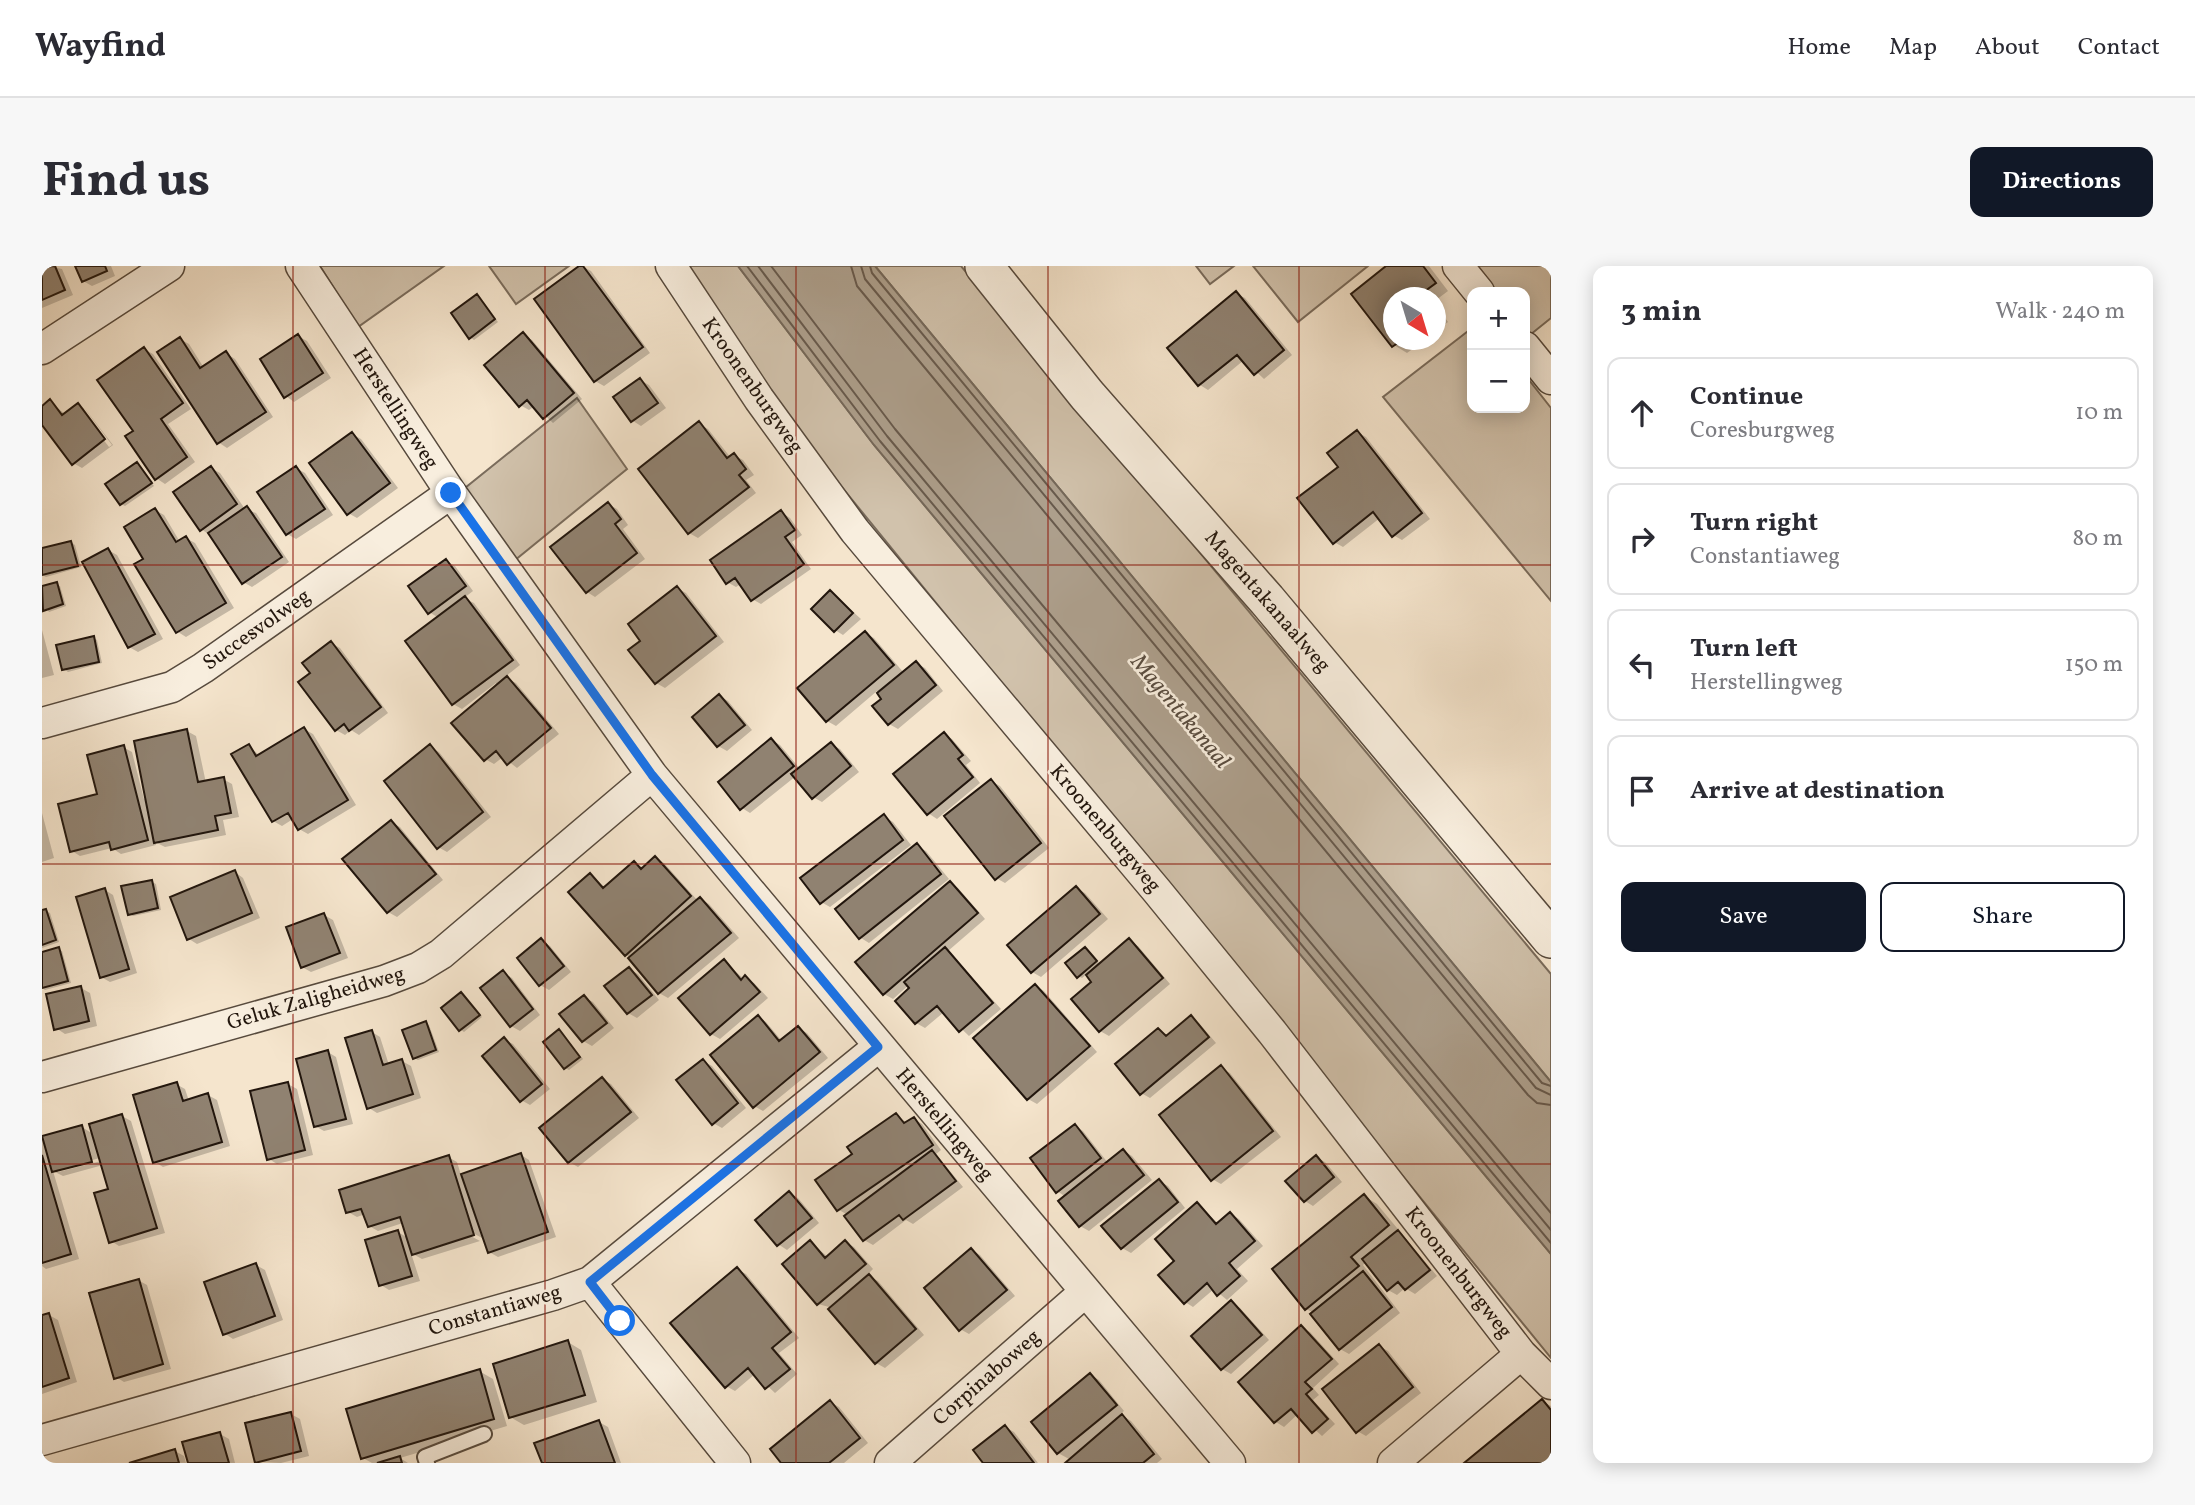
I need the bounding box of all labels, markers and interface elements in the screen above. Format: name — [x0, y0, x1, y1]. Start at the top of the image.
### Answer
text: Wayfind — [35, 25, 166, 71]
text: Home — [1787, 31, 1851, 65]
text: Map — [1889, 31, 1937, 65]
text: About — [1975, 31, 2040, 65]
text: Contact — [2078, 31, 2160, 65]
button: Directions — [1970, 147, 2153, 217]
text: Find us — [42, 148, 210, 217]
north arrow — [1383, 287, 1446, 350]
map controls — [1467, 287, 1530, 413]
button: + — [1467, 287, 1530, 350]
text: 3 min — [1621, 291, 1702, 333]
text: Walk · 240 m — [1995, 296, 2125, 328]
street label: Kroonenburgweg — [694, 312, 810, 460]
street label: Herstellingweg — [345, 343, 445, 475]
button: − — [1467, 350, 1530, 413]
text: Continue — [1690, 379, 1803, 415]
icon: ahead — [1623, 394, 1661, 432]
text: 10 m — [2075, 397, 2123, 429]
text: Coresburgweg — [1690, 415, 1835, 447]
route end — [435, 477, 466, 508]
text: Turn right — [1690, 505, 1818, 541]
icon: right — [1623, 520, 1661, 558]
text: 80 m — [2073, 523, 2123, 555]
street label: Magentakanaalweg — [1197, 525, 1337, 679]
text: Constantiaweg — [1690, 541, 1840, 573]
street label: Succesvolweg — [197, 582, 317, 678]
text: Turn left — [1690, 631, 1798, 667]
icon: left — [1623, 646, 1661, 684]
water label: Magentakanaal — [1122, 647, 1238, 776]
text: 150 m — [2065, 649, 2123, 681]
text: Herstellingweg — [1690, 667, 1843, 699]
street label: Kroonenburgweg — [1042, 758, 1168, 900]
icon: arrive — [1623, 772, 1661, 810]
text: Arrive at destination — [1690, 773, 1945, 809]
button: Save — [1621, 882, 1866, 952]
button: Share — [1880, 882, 2125, 952]
street label: Geluk Zaligheidweg — [224, 960, 408, 1038]
street label: Herstellingweg — [888, 1062, 1000, 1188]
street label: Kroonenburgweg — [1397, 1201, 1519, 1345]
street label: Constantiaweg — [425, 1278, 565, 1344]
route start — [604, 1305, 635, 1336]
street label: Corpinaboweg — [927, 1323, 1047, 1433]

